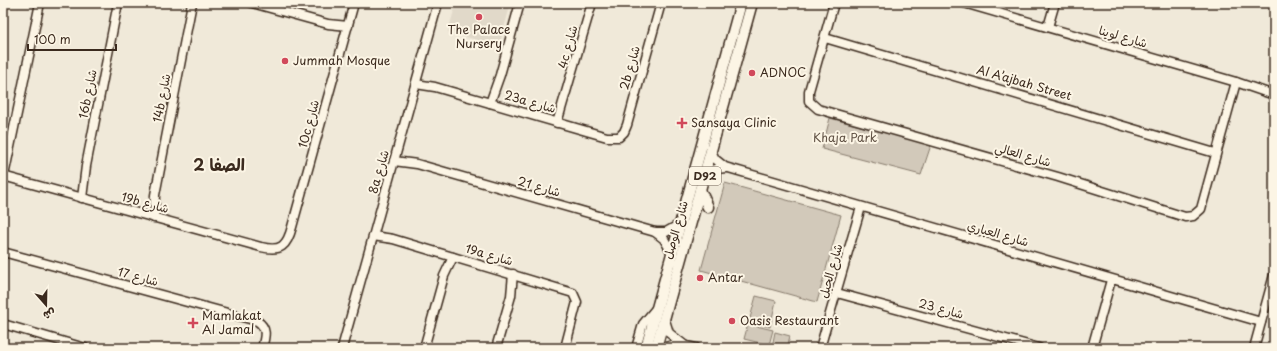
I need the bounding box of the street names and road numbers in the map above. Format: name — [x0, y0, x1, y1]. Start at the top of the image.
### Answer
street label: شارع لوينا — [1097, 21, 1150, 53]
street label: 4c شارع — [553, 23, 582, 71]
street label: 2b شارع — [614, 44, 645, 92]
street label: Al A’ajbah Street — [975, 60, 1074, 104]
street label: 16b شارع — [73, 68, 102, 120]
street label: 14b شارع — [147, 72, 176, 124]
street label: 23a شارع — [502, 85, 558, 118]
street label: 10c شارع — [293, 98, 324, 150]
street label: شارع العالي — [992, 137, 1053, 173]
street label: 8a شارع — [363, 148, 394, 196]
road number: D92 — [689, 167, 721, 185]
street label: شارع 21 — [515, 171, 563, 202]
street label: 19b شارع — [119, 187, 171, 218]
street label: شارع الوصل — [658, 198, 693, 261]
street label: شارع العباري — [965, 216, 1031, 251]
street label: 19a شارع — [463, 239, 515, 270]
street label: شارع الحبل — [814, 241, 847, 300]
street label: شارع 17 — [116, 262, 161, 291]
street label: شارع 23 — [916, 293, 966, 324]

